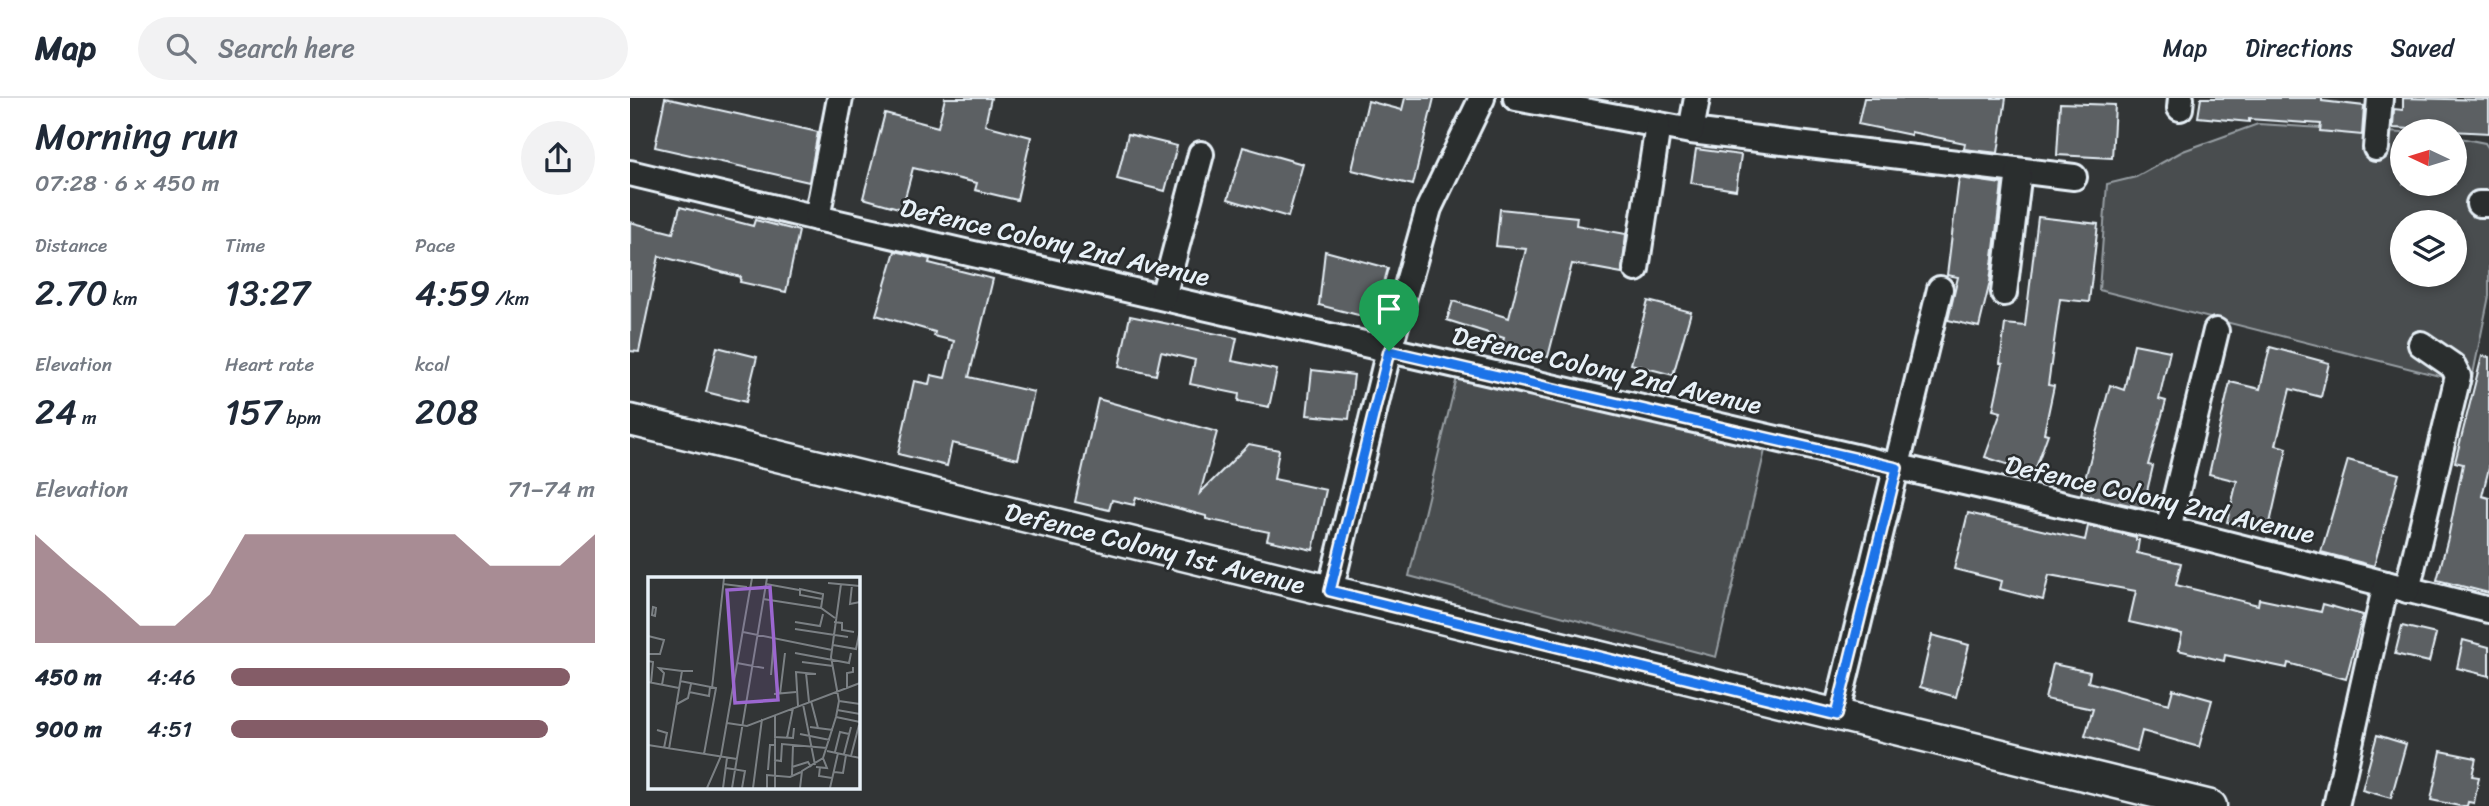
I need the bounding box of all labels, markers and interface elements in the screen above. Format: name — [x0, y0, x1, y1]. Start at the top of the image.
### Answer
search box — [138, 17, 628, 80]
text: Map — [35, 19, 96, 77]
text: Search here — [218, 25, 355, 71]
text: Map — [2163, 27, 2207, 69]
text: Directions — [2245, 27, 2353, 69]
text: Saved — [2391, 27, 2454, 69]
icon: search — [162, 29, 200, 67]
text: Morning run — [35, 103, 238, 170]
north arrow — [2390, 119, 2468, 196]
map controls — [2390, 119, 2467, 287]
button: share — [521, 121, 595, 195]
text: 07:28 · 6 × 450 m — [35, 163, 219, 204]
street label: Defence Colony 2nd Avenue — [896, 184, 1215, 300]
button: layers — [2390, 210, 2467, 287]
text: Distance — [35, 229, 107, 262]
text: Time — [225, 229, 265, 262]
text: Pace — [415, 229, 455, 262]
text: 2.70 — [35, 262, 108, 324]
text: 13:27 — [225, 262, 310, 324]
text: 4:59 — [415, 262, 490, 324]
pin — [1359, 279, 1419, 351]
text: km — [108, 282, 138, 315]
text: /km — [490, 282, 529, 315]
icon: arrive — [1370, 290, 1408, 328]
street label: Defence Colony 2nd Avenue — [1448, 312, 1767, 428]
text: Elevation — [35, 348, 112, 381]
text: Heart rate — [225, 348, 314, 381]
text: kcal — [415, 348, 450, 381]
text: 24 — [35, 381, 77, 443]
text: 157 — [225, 381, 281, 443]
text: 208 — [415, 381, 478, 443]
text: m — [77, 401, 97, 434]
text: bpm — [281, 401, 321, 434]
street label: Defence Colony 2nd Avenue — [2001, 441, 2320, 557]
text: Elevation — [35, 469, 128, 510]
text: 71–74 m — [508, 469, 595, 510]
street label: Defence Colony 1st Avenue — [1000, 488, 1311, 608]
inset map — [648, 577, 859, 788]
text: 450 m — [35, 657, 102, 698]
text: 4:46 — [147, 657, 196, 698]
text: 900 m — [35, 709, 102, 750]
text: 4:51 — [147, 709, 192, 750]

